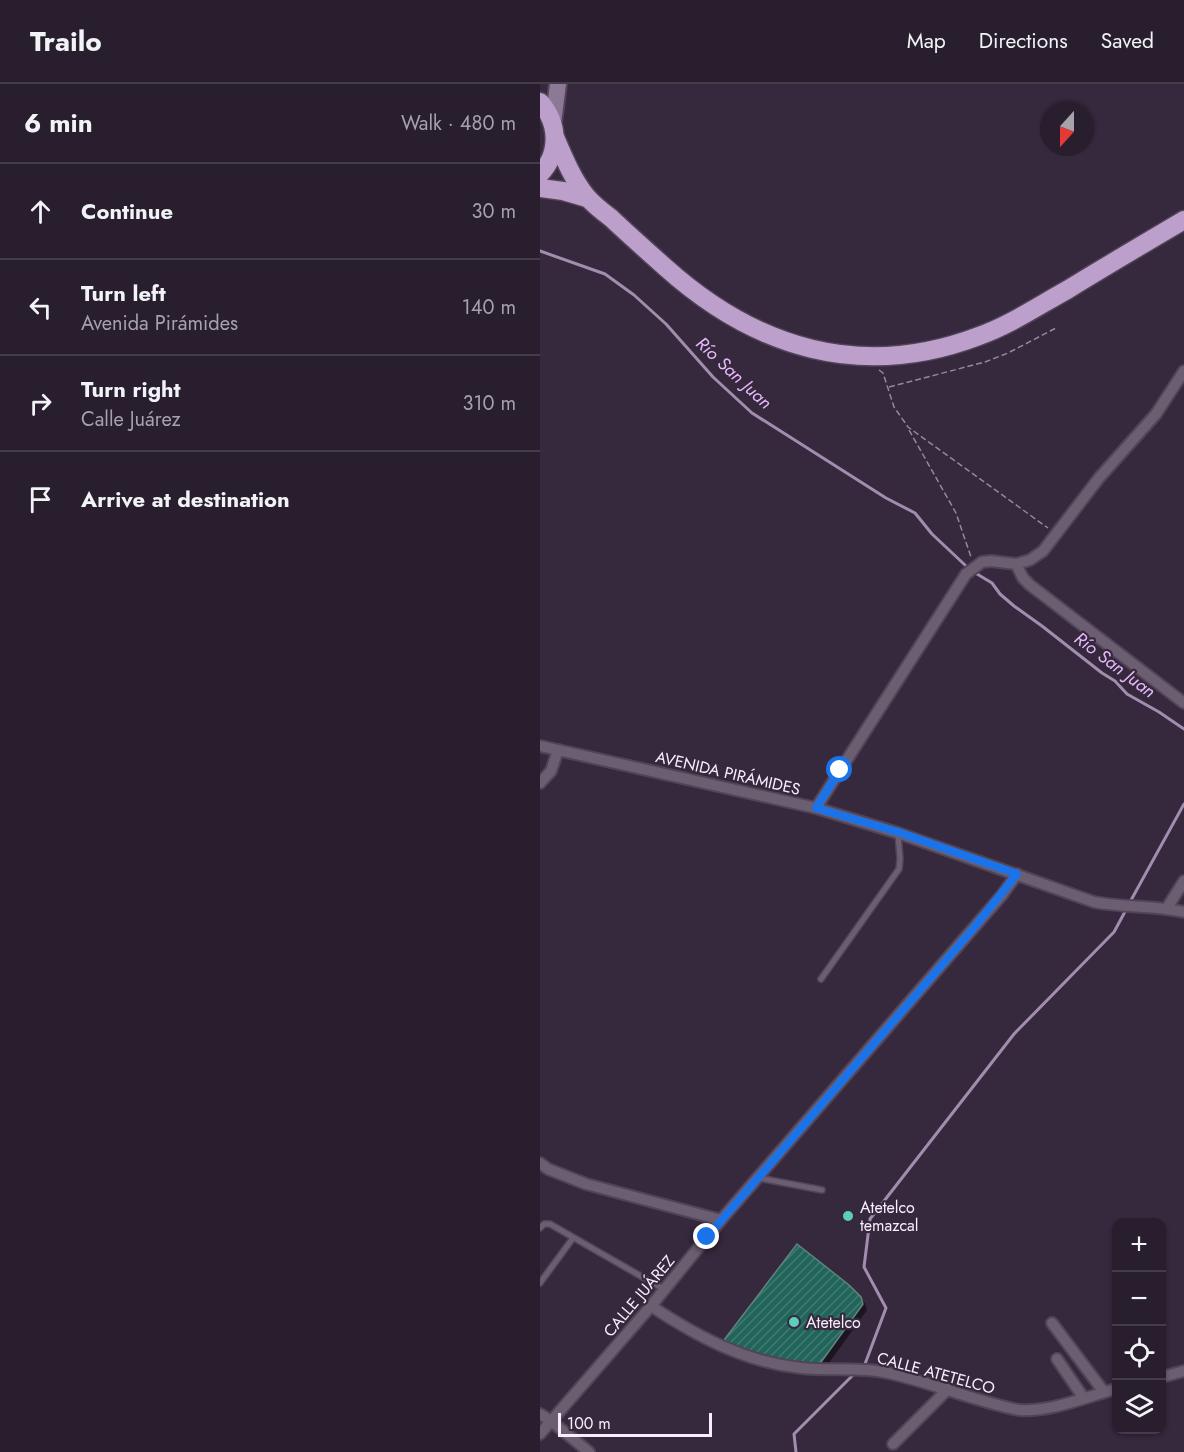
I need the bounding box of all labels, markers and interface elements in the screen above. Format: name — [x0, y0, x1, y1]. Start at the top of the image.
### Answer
text: Trailo — [30, 21, 102, 62]
text: Map — [907, 26, 946, 56]
text: Directions — [979, 26, 1068, 56]
text: Saved — [1101, 26, 1154, 56]
north arrow — [1040, 102, 1094, 156]
text: 6 min — [24, 104, 93, 142]
text: Walk · 480 m — [401, 109, 516, 138]
icon: ahead — [24, 195, 57, 228]
text: Continue — [81, 195, 173, 227]
text: 30 m — [471, 197, 516, 226]
text: Turn left — [81, 277, 166, 309]
icon: left — [24, 291, 57, 324]
text: 140 m — [462, 293, 516, 322]
text: Avenida Pirámides — [81, 309, 238, 338]
water label: Río San Juan — [690, 331, 778, 415]
text: Turn right — [81, 373, 181, 405]
icon: right — [24, 387, 57, 420]
text: 310 m — [462, 389, 516, 418]
text: Calle Juárez — [81, 405, 181, 434]
icon: arrive — [24, 483, 57, 516]
text: Arrive at destination — [81, 483, 290, 515]
water label: Río San Juan — [1069, 626, 1161, 704]
street label: AVENIDA PIRÁMIDES — [653, 745, 803, 801]
route start — [826, 756, 852, 782]
place label: Atetelco temazcal — [860, 1196, 918, 1237]
marker: Atetelco temazcal — [841, 1209, 855, 1223]
map controls — [1112, 1218, 1166, 1434]
button: + — [1112, 1218, 1166, 1272]
route end — [693, 1223, 719, 1249]
street label: CALLE JUÁREZ — [598, 1250, 680, 1342]
button: − — [1112, 1272, 1166, 1326]
place label: Atetelco — [806, 1311, 861, 1334]
marker: Atetelco — [787, 1315, 801, 1329]
button: locate — [1112, 1326, 1166, 1380]
street label: CALLE ATETELCO — [874, 1346, 998, 1400]
button: layers — [1112, 1380, 1166, 1434]
scale bar — [558, 1410, 712, 1438]
text: 100 m — [567, 1412, 611, 1435]

